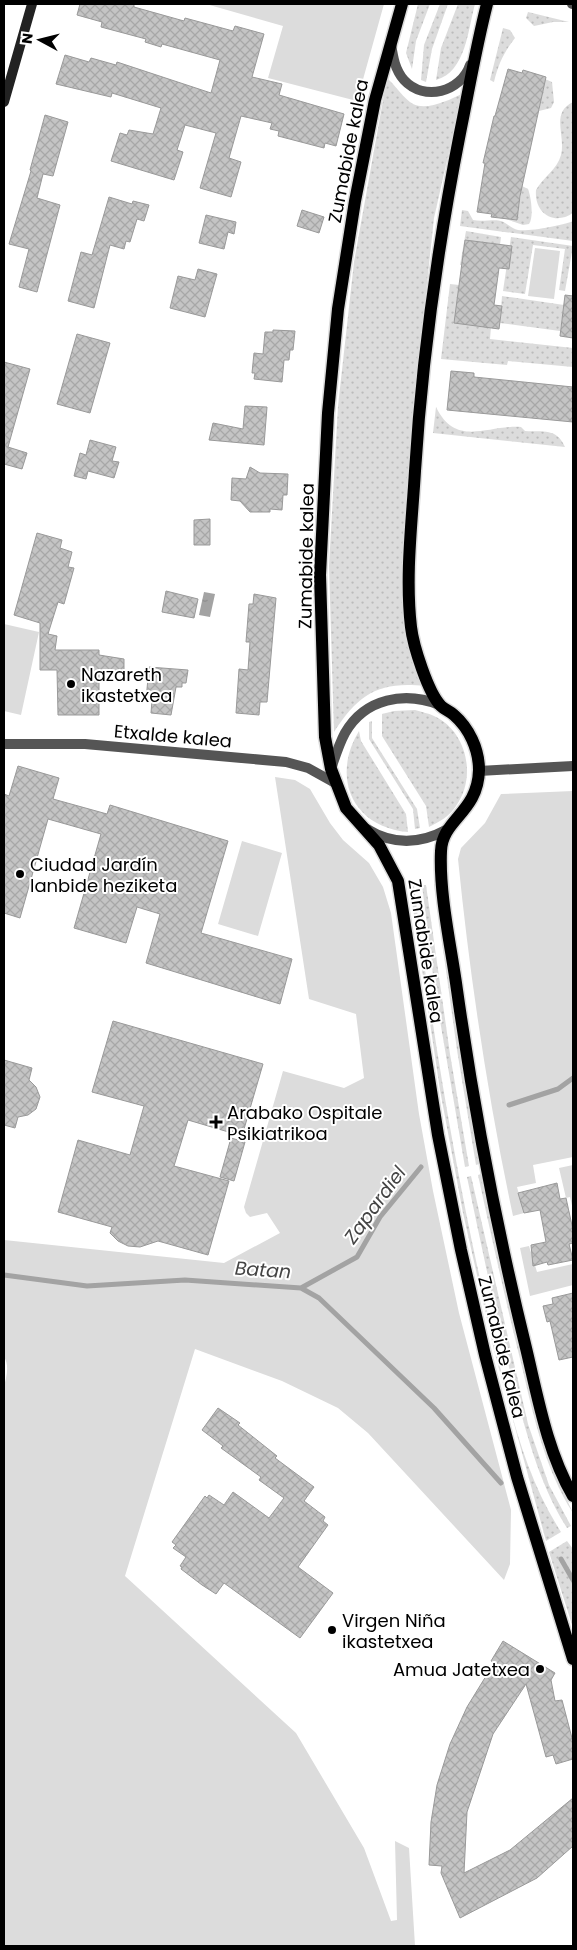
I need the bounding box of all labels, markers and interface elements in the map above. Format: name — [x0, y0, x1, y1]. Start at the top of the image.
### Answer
north arrow — [15, 15, 65, 65]
text: N — [17, 32, 38, 45]
street label: Zumabide kalea — [322, 77, 374, 225]
street label: Zumabide kalea — [292, 483, 320, 629]
place label: Nazareth ikastetxea — [81, 662, 172, 708]
marker: Nazareth ikastetxea — [65, 678, 77, 690]
street label: Etxalde kalea — [113, 718, 233, 754]
place label: Ciudad Jardín lanbide heziketa — [30, 852, 177, 898]
marker: Ciudad Jardín lanbide heziketa — [14, 868, 26, 880]
street label: Zumabide kalea — [402, 877, 450, 1025]
place label: Arabako Ospitale Psikiatrikoa — [227, 1100, 382, 1146]
marker: Arabako Ospitale Psikiatrikoa — [209, 1115, 223, 1129]
water label: Zapardiel — [337, 1160, 413, 1250]
water label: Batan — [234, 1255, 292, 1285]
street label: Zumabide kalea — [472, 1273, 532, 1421]
place label: Virgen Niña ikastetxea — [342, 1608, 446, 1654]
marker: Virgen Niña ikastetxea — [326, 1624, 338, 1636]
place label: Amua Jatetxea — [393, 1657, 530, 1682]
marker: Amua Jatetxea — [534, 1663, 546, 1675]

